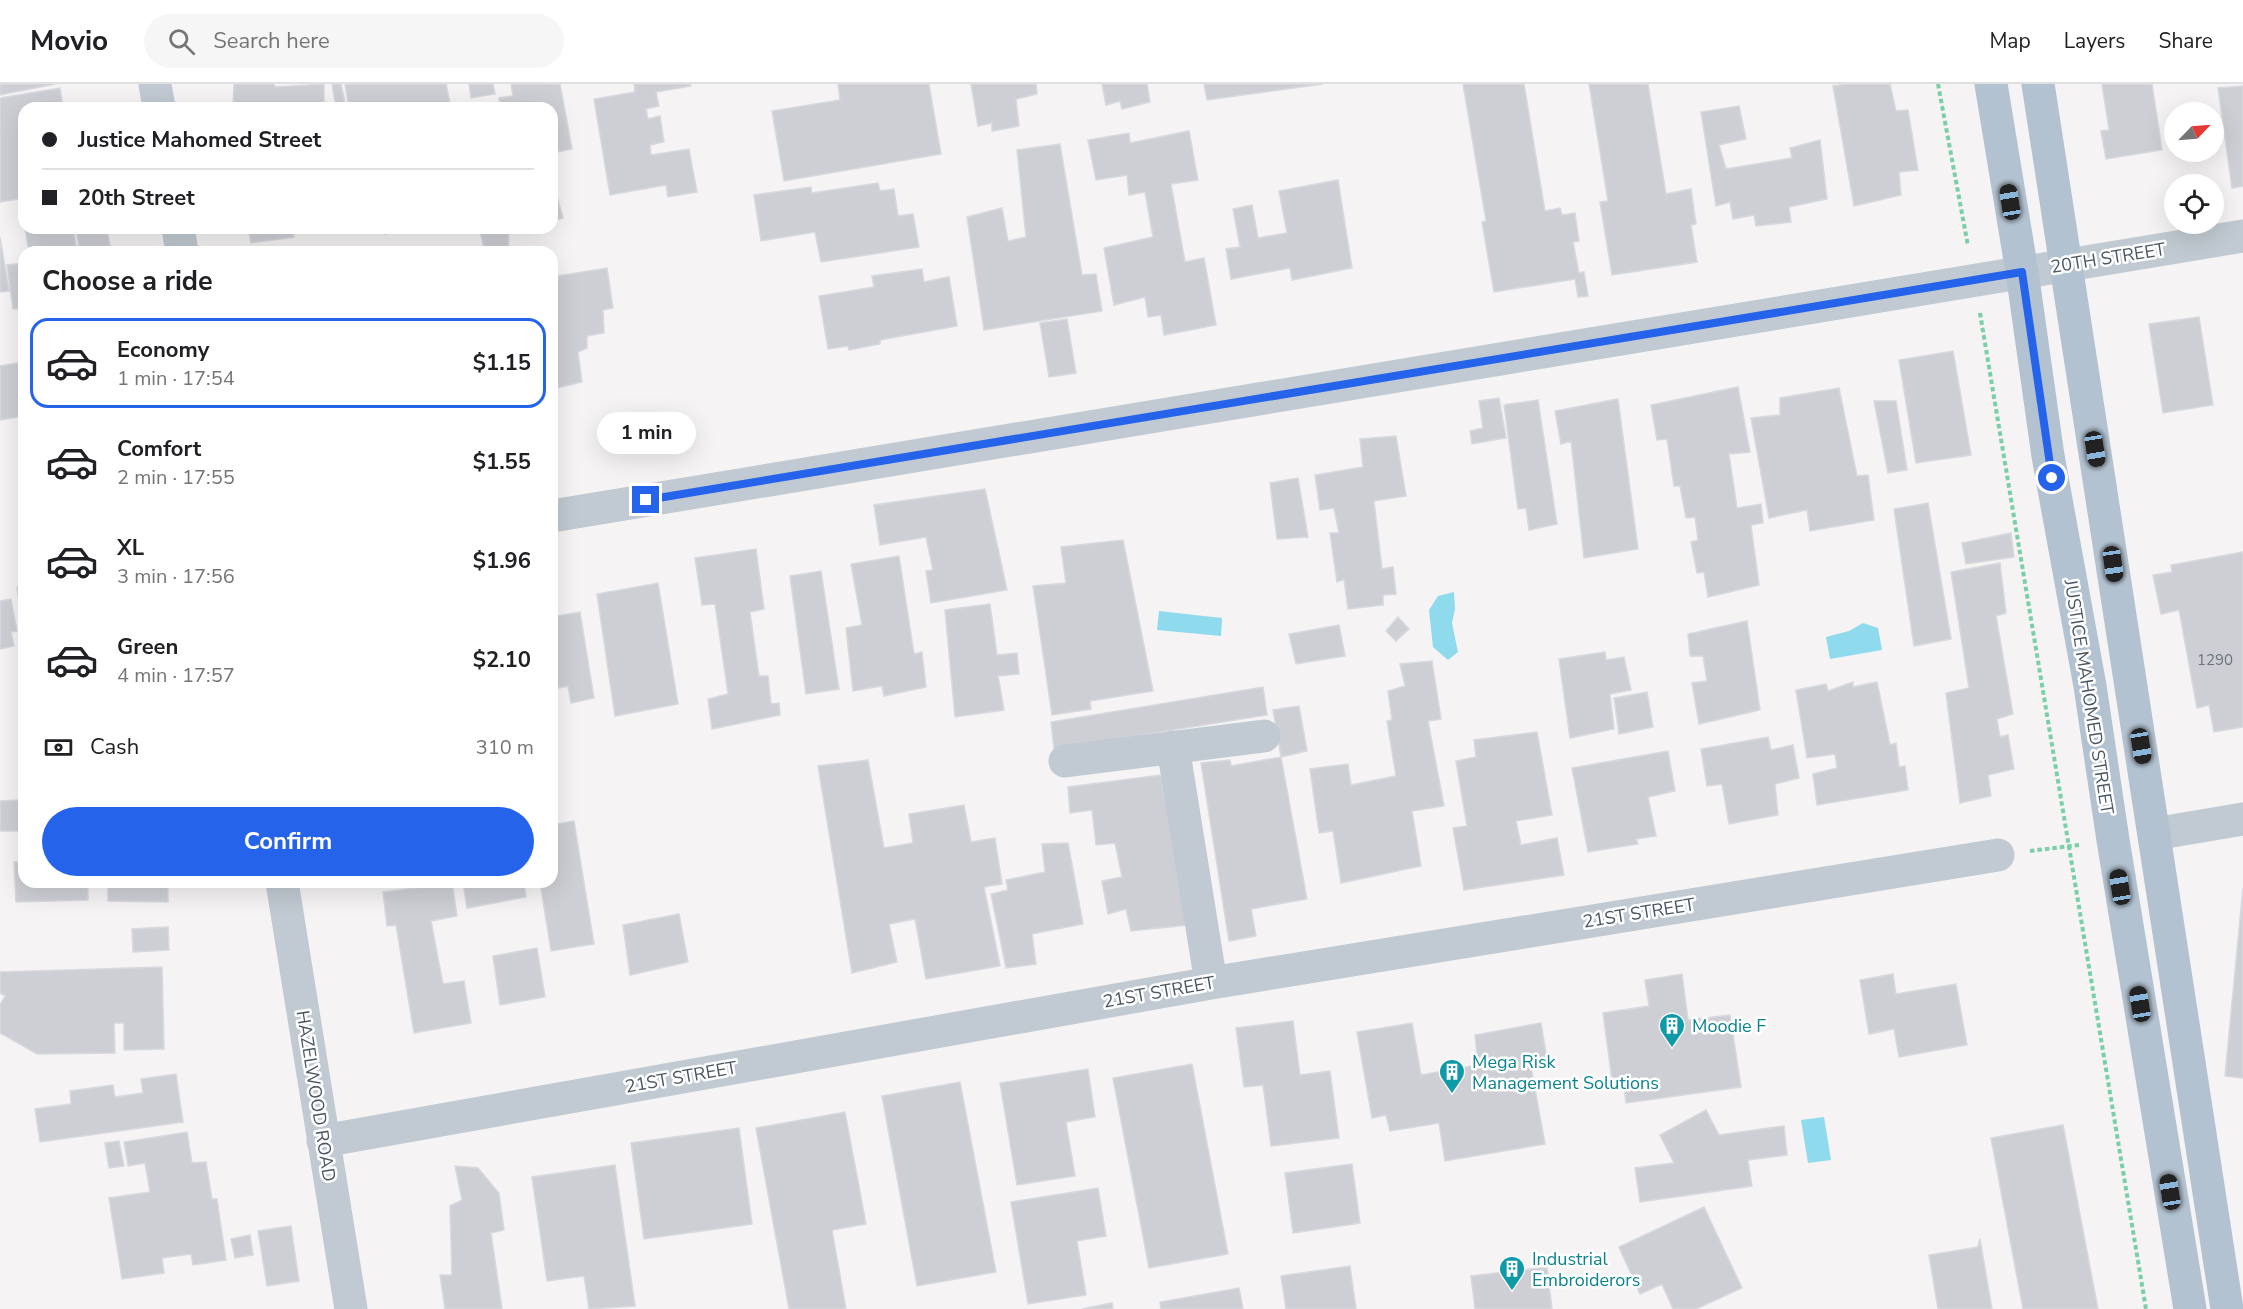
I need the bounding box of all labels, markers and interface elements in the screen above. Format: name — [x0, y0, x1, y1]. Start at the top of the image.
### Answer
search box — [144, 14, 564, 68]
text: Movio — [30, 22, 108, 60]
icon: search — [165, 25, 198, 58]
text: Search here — [213, 26, 330, 56]
text: Map — [1989, 27, 2031, 55]
text: Layers — [2064, 27, 2125, 55]
text: Share — [2158, 27, 2213, 55]
north arrow — [2164, 102, 2224, 162]
map controls — [2164, 102, 2224, 234]
text: Justice Mahomed Street — [78, 125, 321, 155]
button: locate — [2164, 174, 2224, 234]
text: 20th Street — [78, 183, 195, 213]
car — [1998, 183, 2022, 221]
street label: 20TH STREET — [2049, 237, 2167, 279]
text: Choose a ride — [42, 263, 213, 300]
text: Economy — [117, 335, 209, 365]
icon: car — [45, 336, 99, 390]
text: $1.15 — [473, 348, 531, 378]
text: 1 min · 17:54 — [117, 365, 235, 392]
callout: 1 min — [596, 413, 696, 455]
text: 1 min — [621, 419, 672, 446]
car — [2083, 430, 2107, 468]
text: Comfort — [117, 434, 201, 464]
icon: car — [45, 435, 99, 489]
text: $1.55 — [473, 447, 531, 477]
text: 2 min · 17:55 — [117, 464, 235, 491]
route start — [2038, 464, 2065, 491]
route end — [632, 486, 659, 513]
text: XL — [117, 533, 144, 563]
icon: car — [45, 534, 99, 588]
car — [2102, 545, 2124, 583]
text: $1.96 — [473, 546, 531, 576]
text: 3 min · 17:56 — [117, 563, 235, 590]
street label: JUSTICE MAHOMED STREET — [2058, 577, 2119, 816]
text: Green — [117, 632, 178, 662]
icon: car — [45, 633, 99, 687]
text: $2.10 — [473, 645, 531, 675]
house number: 1290 — [2197, 650, 2233, 670]
text: 4 min · 17:57 — [117, 662, 235, 689]
car — [2129, 727, 2153, 765]
icon: cash — [42, 731, 75, 764]
text: Cash — [90, 732, 139, 762]
text: 310 m — [476, 734, 534, 761]
button: Confirm — [42, 807, 534, 876]
car — [2108, 868, 2132, 906]
street label: 21ST STREET — [1581, 892, 1697, 934]
street label: 21ST STREET — [1101, 970, 1217, 1014]
car — [2128, 985, 2152, 1023]
street label: HAZELWOOD ROAD — [291, 1009, 341, 1183]
building icon: Moodie F — [1657, 1011, 1687, 1049]
place label: Moodie F — [1692, 1014, 1766, 1038]
place label: Mega Risk Management Solutions — [1472, 1050, 1659, 1095]
street label: 21ST STREET — [623, 1055, 739, 1099]
building icon: Mega Risk Management Solutions — [1437, 1057, 1467, 1095]
car — [2158, 1173, 2182, 1211]
place label: Industrial Embroiderors — [1532, 1247, 1640, 1292]
building icon: Industrial Embroiderors — [1497, 1254, 1527, 1292]

